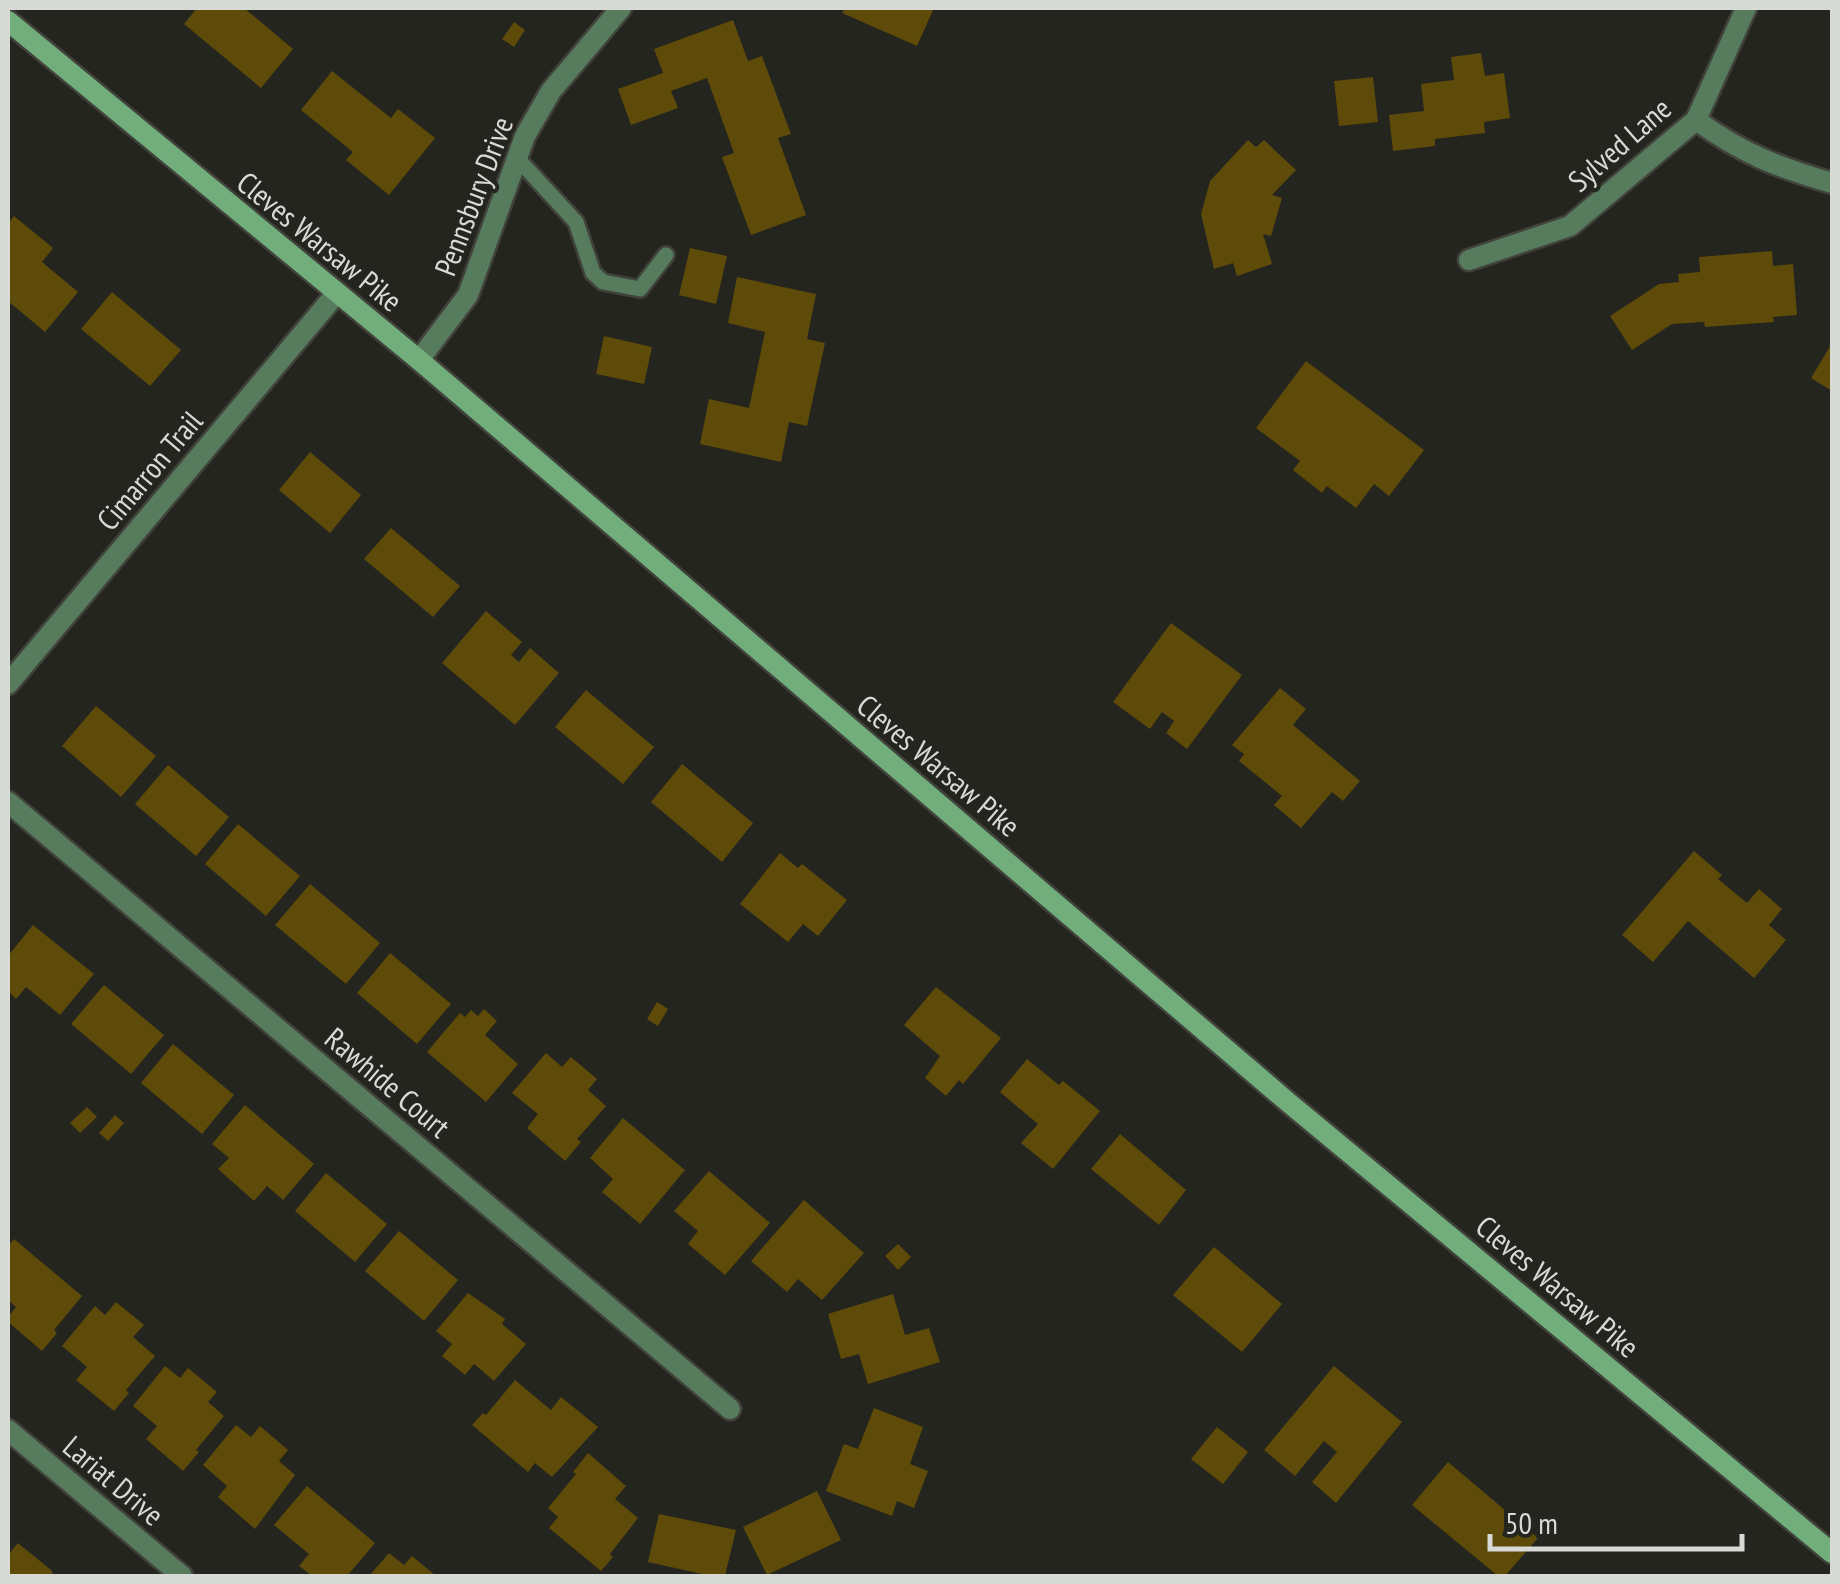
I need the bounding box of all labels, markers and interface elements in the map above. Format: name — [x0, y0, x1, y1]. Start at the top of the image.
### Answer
street label: Sylved Lane — [1559, 89, 1679, 199]
street label: Pennsbury Drive — [425, 111, 521, 281]
street label: Cleves Warsaw Pike — [229, 162, 411, 320]
street label: Cimarron Trail — [88, 402, 210, 538]
street label: Cleves Warsaw Pike — [849, 685, 1029, 845]
street label: Rawhide Court — [317, 1018, 459, 1146]
street label: Cleves Warsaw Pike — [1468, 1206, 1648, 1366]
street label: Lariat Drive — [56, 1427, 172, 1533]
scale bar — [1490, 1489, 1742, 1551]
text: 50 m — [1505, 1503, 1558, 1542]

